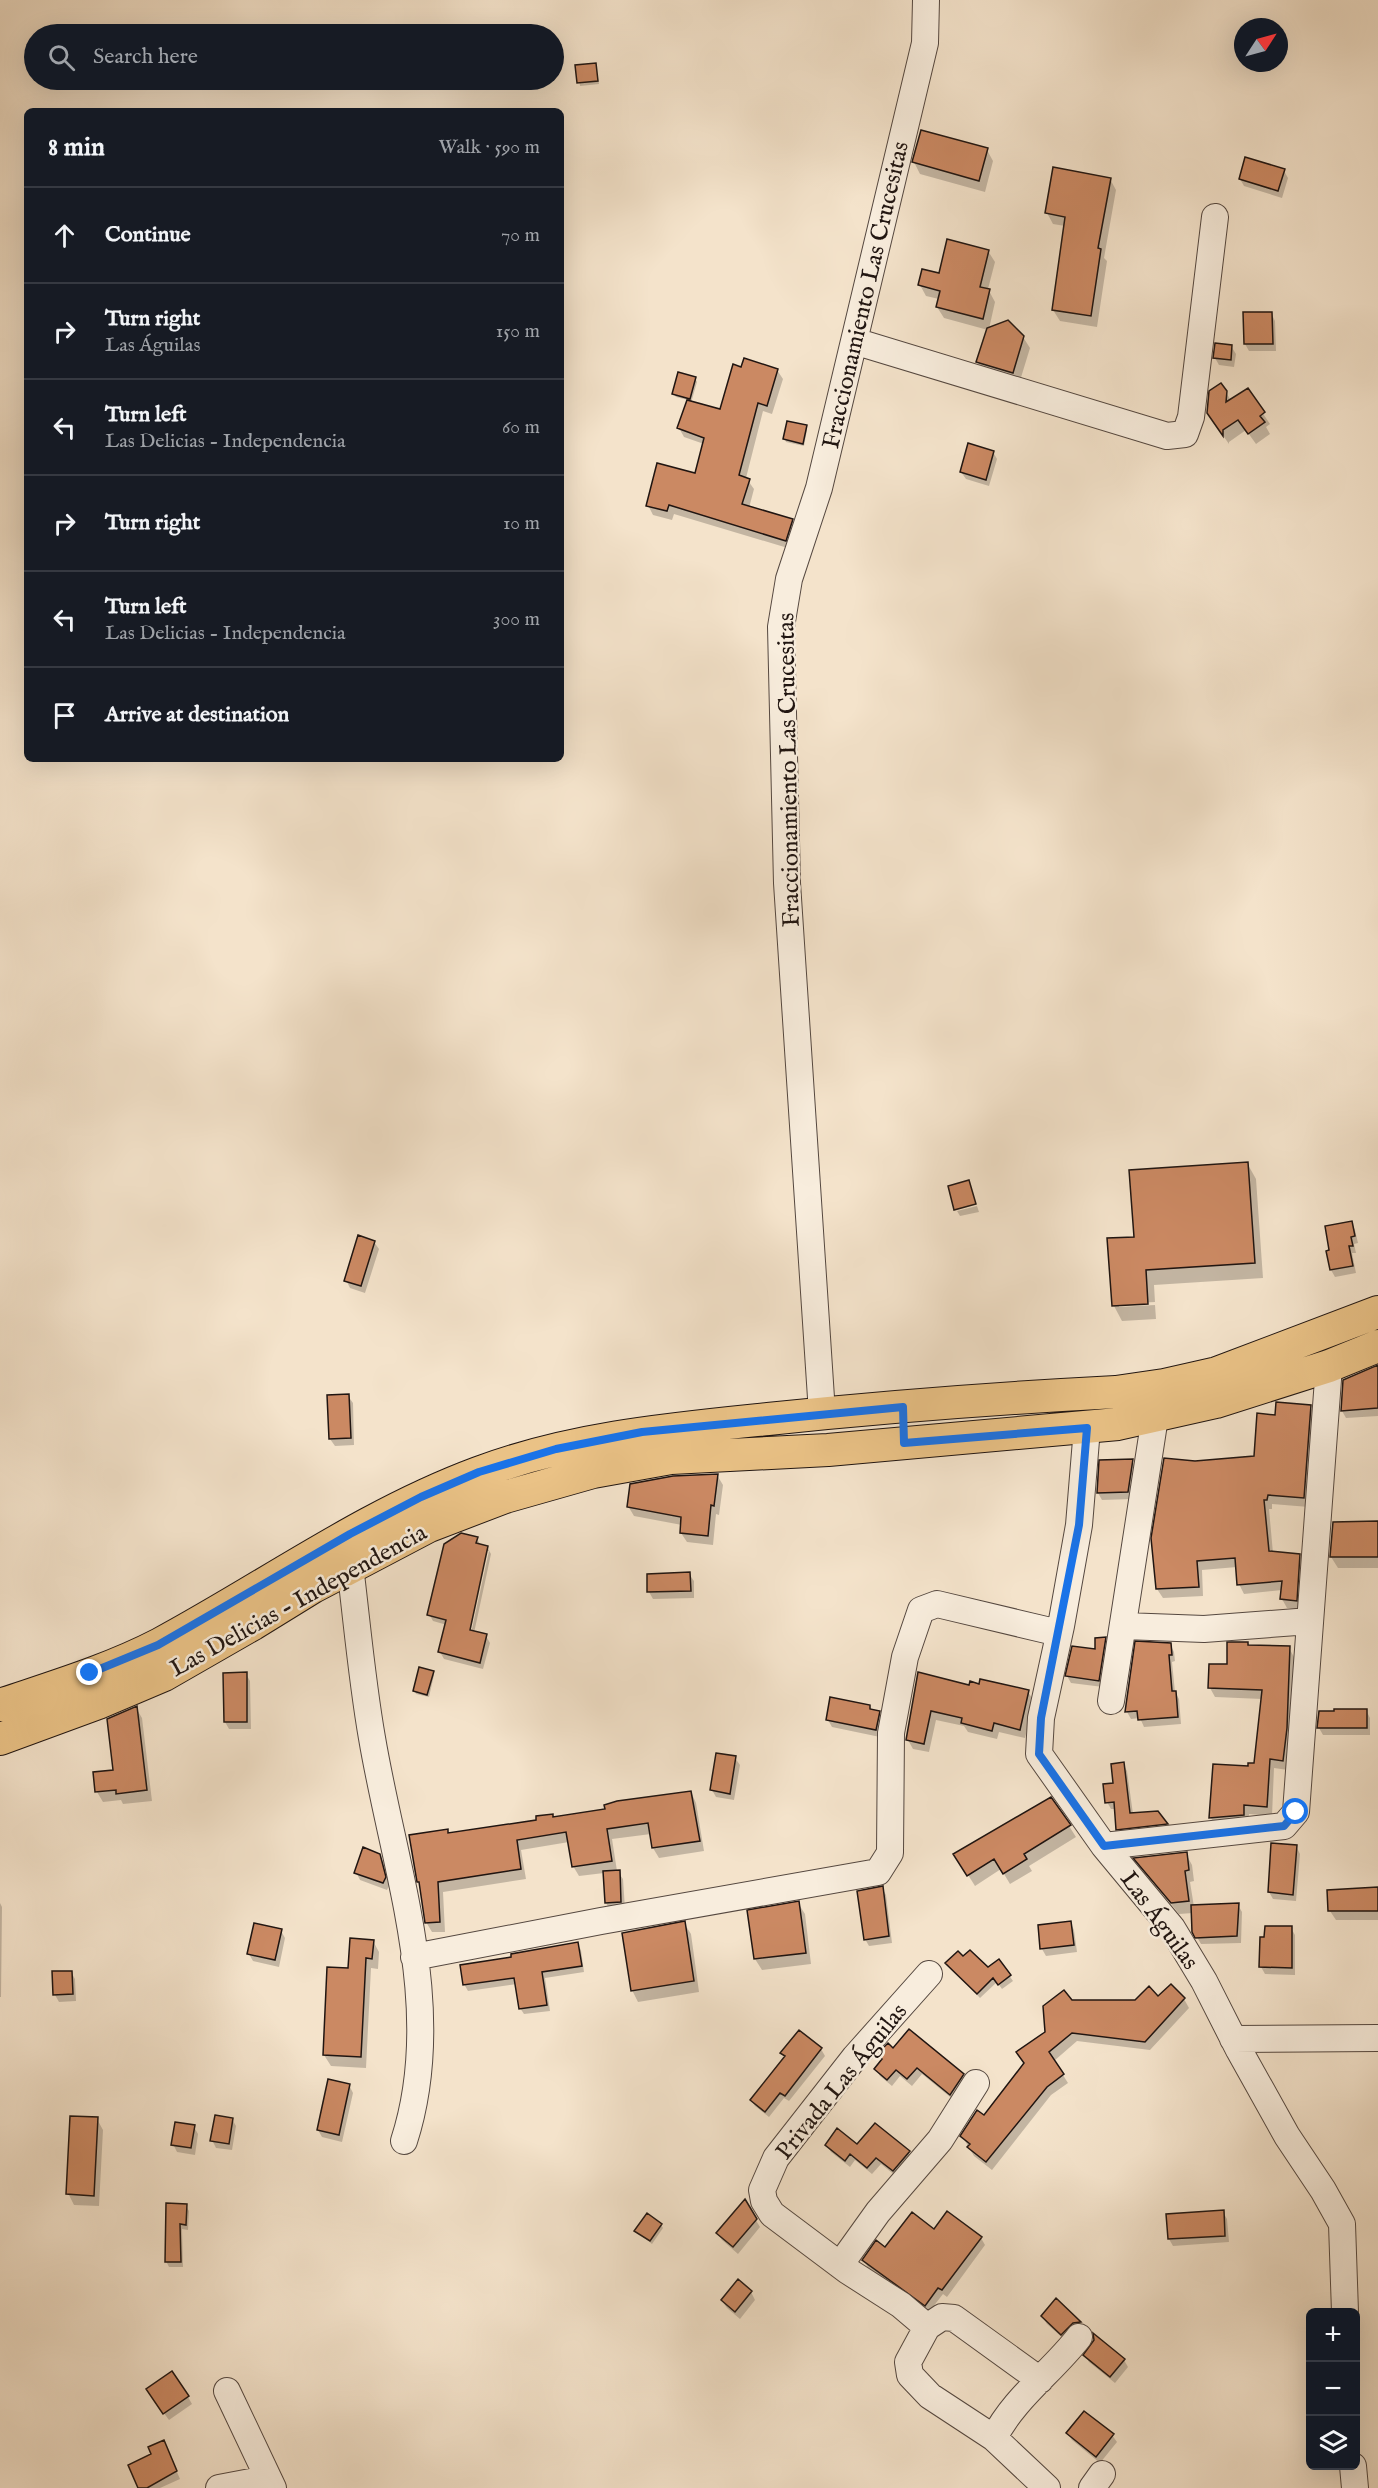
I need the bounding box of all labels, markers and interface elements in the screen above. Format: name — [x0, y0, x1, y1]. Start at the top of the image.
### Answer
north arrow — [1234, 18, 1288, 72]
search box — [24, 24, 564, 90]
icon: search — [45, 41, 78, 74]
text: Search here — [93, 43, 198, 71]
text: 8 min — [48, 131, 105, 164]
text: Walk · 590 m — [439, 135, 540, 160]
street label: Fraccionamiento Las Crucesitas — [816, 139, 917, 452]
icon: ahead — [48, 219, 81, 252]
text: Continue — [105, 221, 191, 249]
text: 70 m — [501, 223, 540, 248]
text: Turn right — [105, 305, 200, 333]
icon: right — [48, 315, 81, 348]
text: 150 m — [496, 319, 540, 344]
text: Las Águilas — [105, 333, 201, 358]
text: Turn left — [105, 401, 187, 429]
icon: left — [48, 411, 81, 444]
text: 60 m — [502, 415, 540, 440]
text: Las Delicias - Independencia — [105, 429, 346, 454]
icon: right — [48, 507, 81, 540]
text: Turn right — [105, 509, 200, 537]
text: 10 m — [503, 511, 540, 536]
text: Turn left — [105, 593, 187, 621]
icon: left — [48, 603, 81, 636]
text: 300 m — [493, 607, 540, 632]
street label: Fraccionamiento Las Crucesitas — [771, 612, 808, 927]
text: Las Delicias - Independencia — [105, 621, 346, 646]
icon: arrive — [48, 699, 81, 732]
text: Arrive at destination — [105, 701, 289, 729]
street label: Las Delicias - Independencia — [165, 1517, 433, 1685]
route end — [76, 1659, 102, 1685]
route start — [1282, 1798, 1308, 1824]
street label: Las Águilas — [1113, 1865, 1205, 1976]
street label: Privada Las Águilas — [769, 1997, 915, 2167]
map controls — [1306, 2308, 1360, 2470]
button: + — [1306, 2308, 1360, 2362]
button: − — [1306, 2362, 1360, 2416]
button: layers — [1306, 2416, 1360, 2470]

